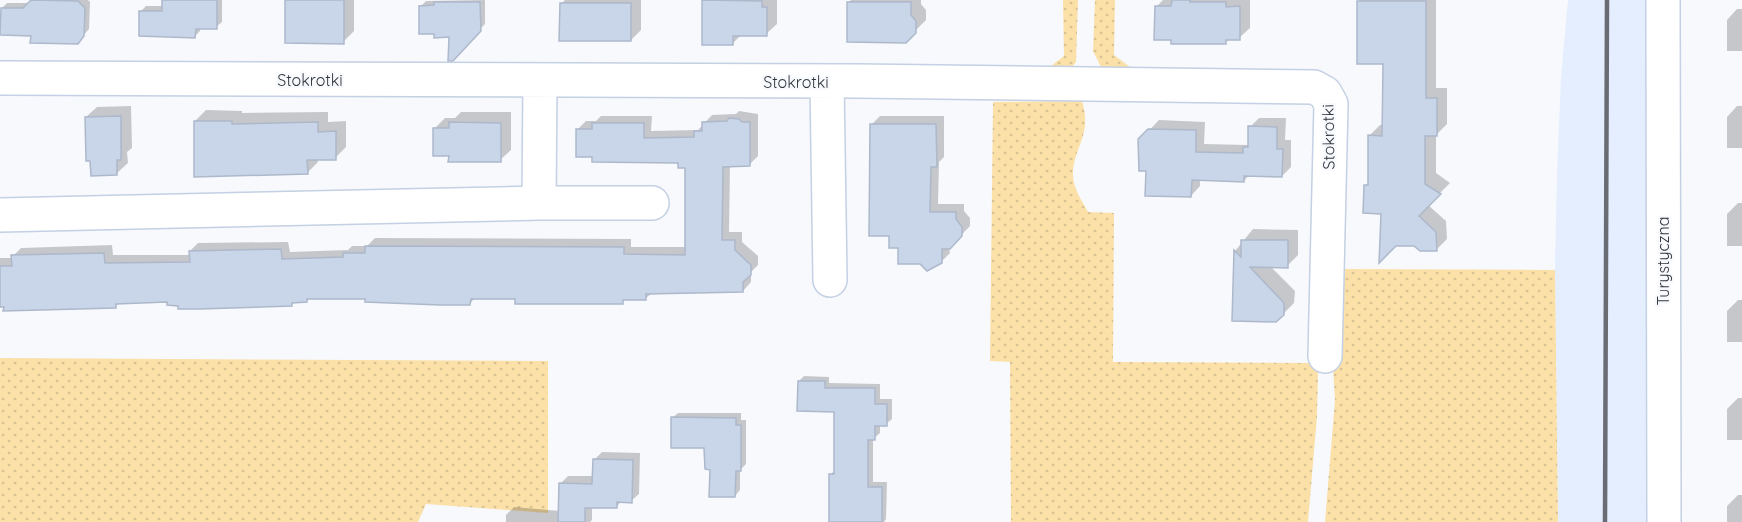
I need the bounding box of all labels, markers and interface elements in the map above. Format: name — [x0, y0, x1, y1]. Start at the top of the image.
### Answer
street label: Stokrotki — [277, 70, 343, 90]
street label: Stokrotki — [763, 72, 829, 92]
street label: Stokrotki — [1317, 104, 1339, 170]
street label: Turystyczna — [1653, 217, 1673, 305]

